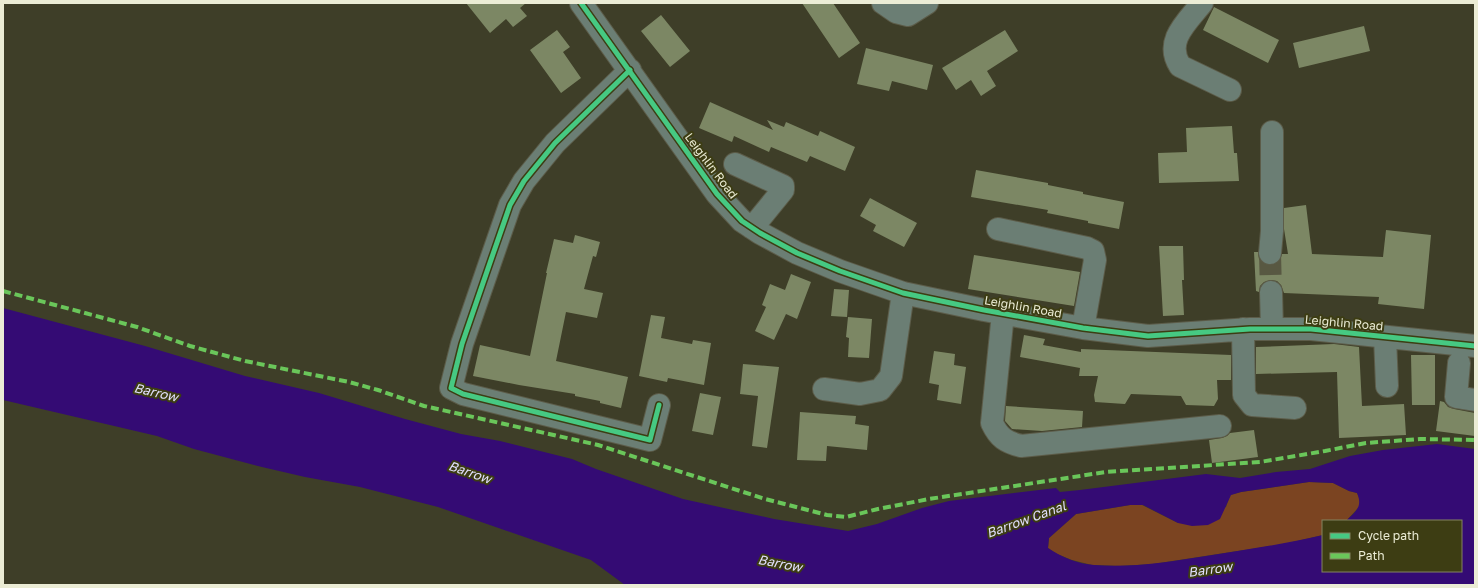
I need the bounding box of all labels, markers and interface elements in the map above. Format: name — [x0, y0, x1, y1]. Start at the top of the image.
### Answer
street label: Leighlin Road — [682, 130, 741, 202]
street label: Leighlin Road — [983, 292, 1063, 321]
street label: Leighlin Road — [1304, 312, 1384, 333]
water label: Barrow — [133, 379, 181, 405]
water label: Barrow — [446, 457, 495, 487]
water label: Barrow Canal — [984, 497, 1069, 541]
legend — [1322, 520, 1462, 572]
text: Cycle path — [1358, 528, 1419, 543]
text: Path — [1358, 548, 1385, 563]
water label: Barrow — [757, 551, 805, 575]
water label: Barrow — [1187, 558, 1234, 580]

